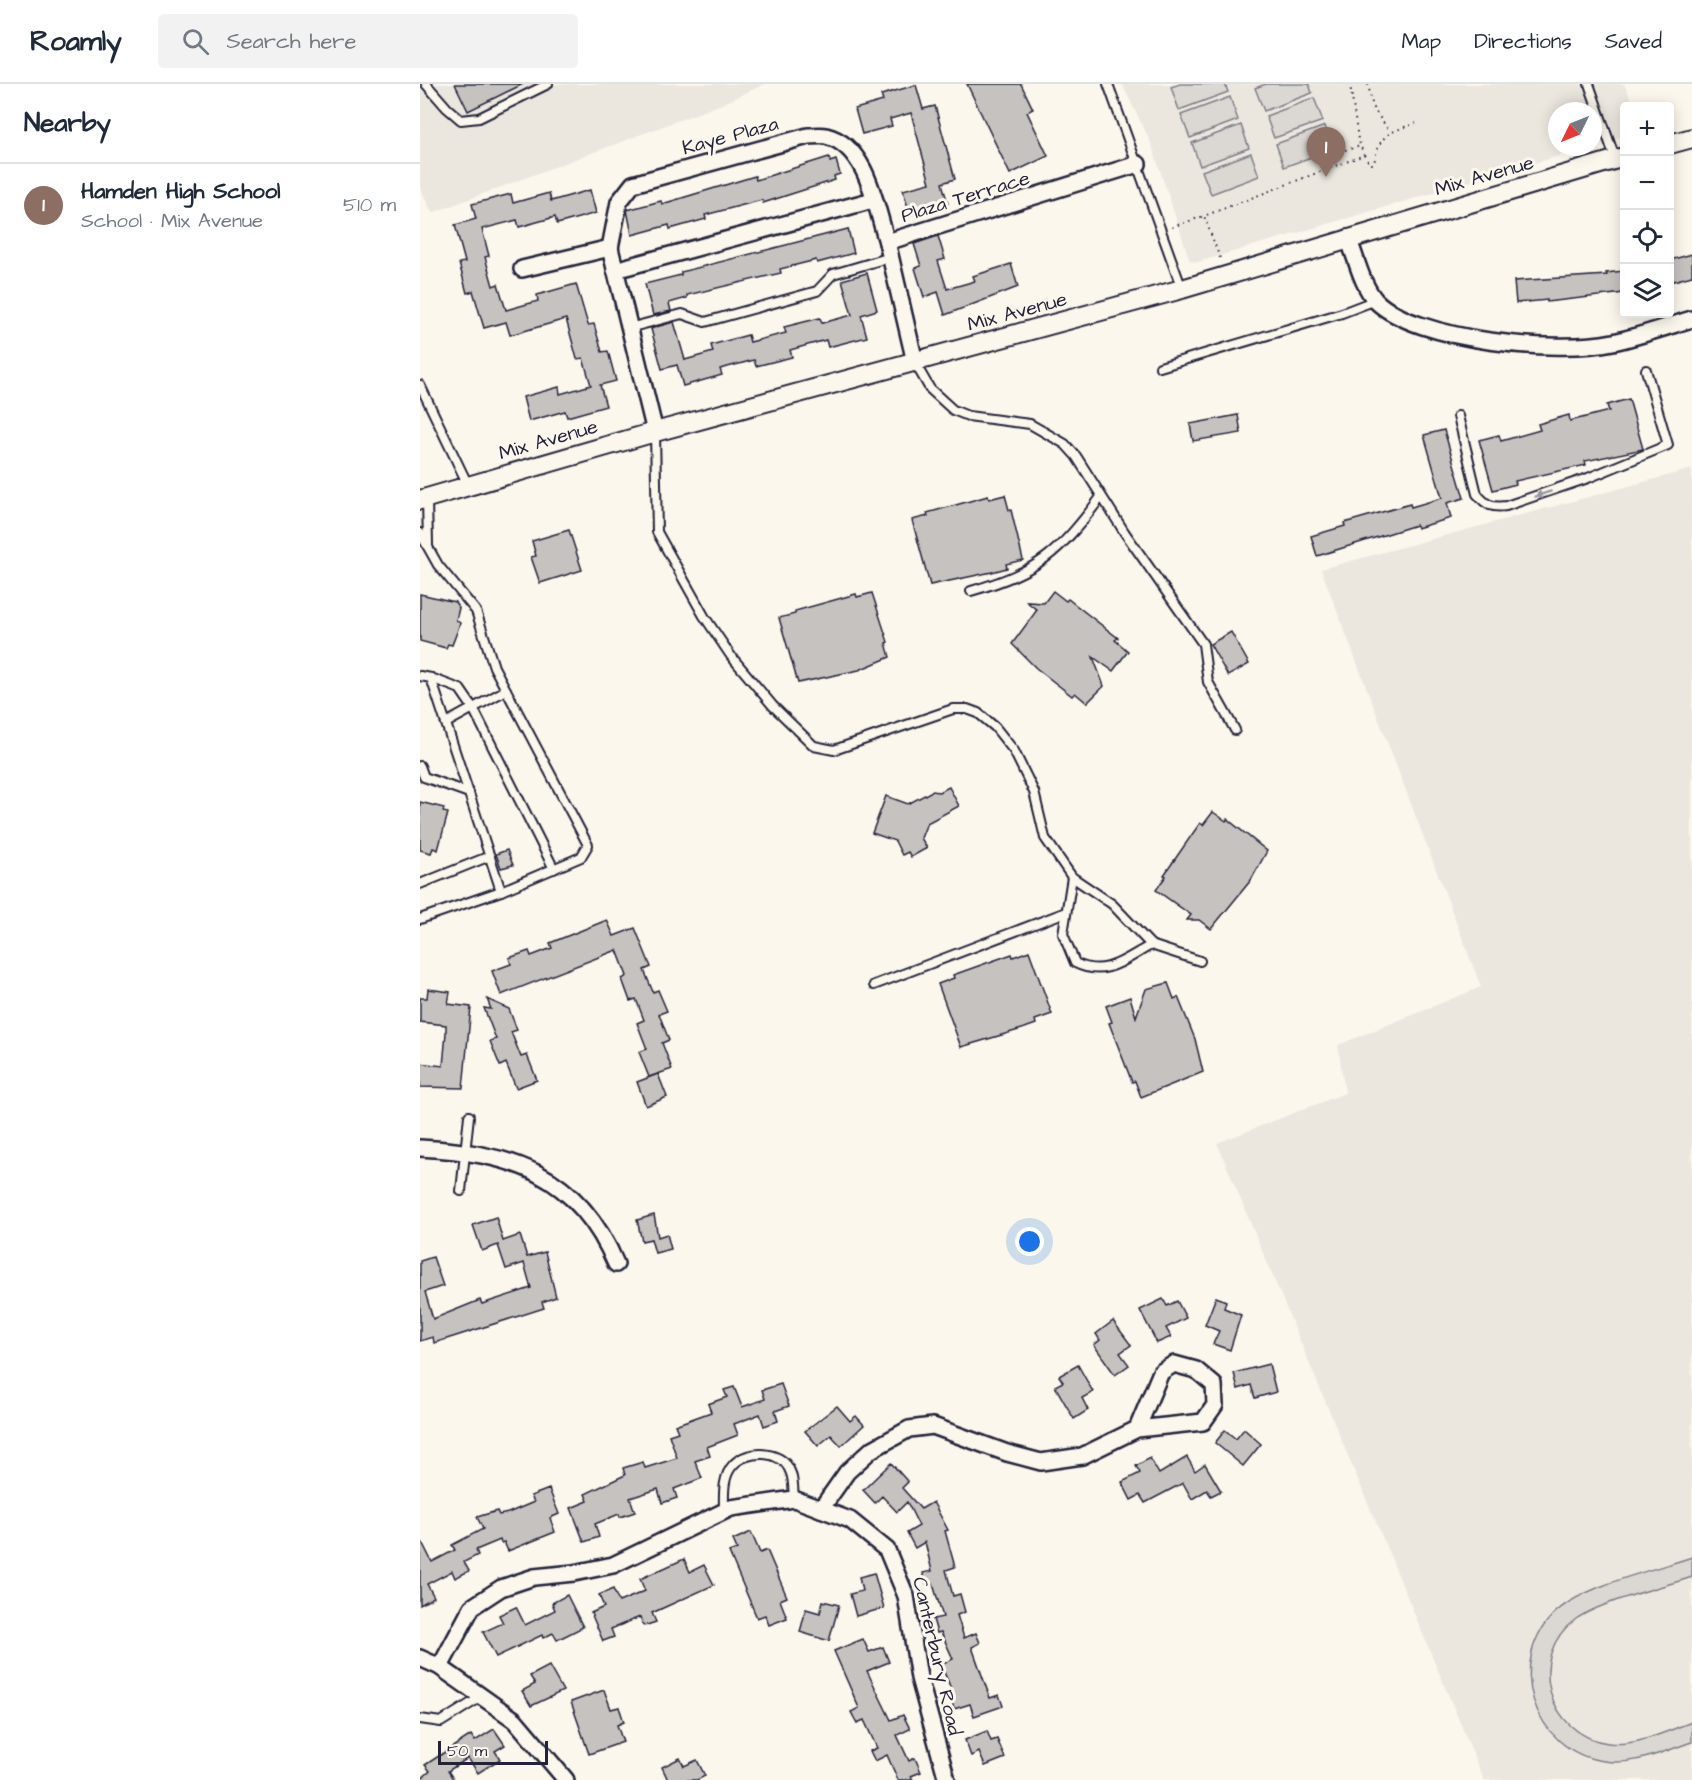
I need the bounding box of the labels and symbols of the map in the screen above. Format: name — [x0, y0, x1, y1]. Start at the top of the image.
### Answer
north arrow — [1548, 102, 1602, 156]
street label: Kaye Plaza — [679, 110, 782, 163]
pin: 1 — [1306, 128, 1346, 177]
street label: Mix Avenue — [1431, 148, 1537, 203]
street label: Plaza Terrace — [898, 164, 1033, 230]
street label: Mix Avenue — [964, 285, 1070, 339]
street label: Mix Avenue — [495, 412, 601, 467]
one-way arrow — [1534, 489, 1552, 499]
your location — [1015, 1227, 1044, 1256]
street label: Canterbury Road — [904, 1574, 969, 1738]
scale bar — [438, 1738, 548, 1766]

